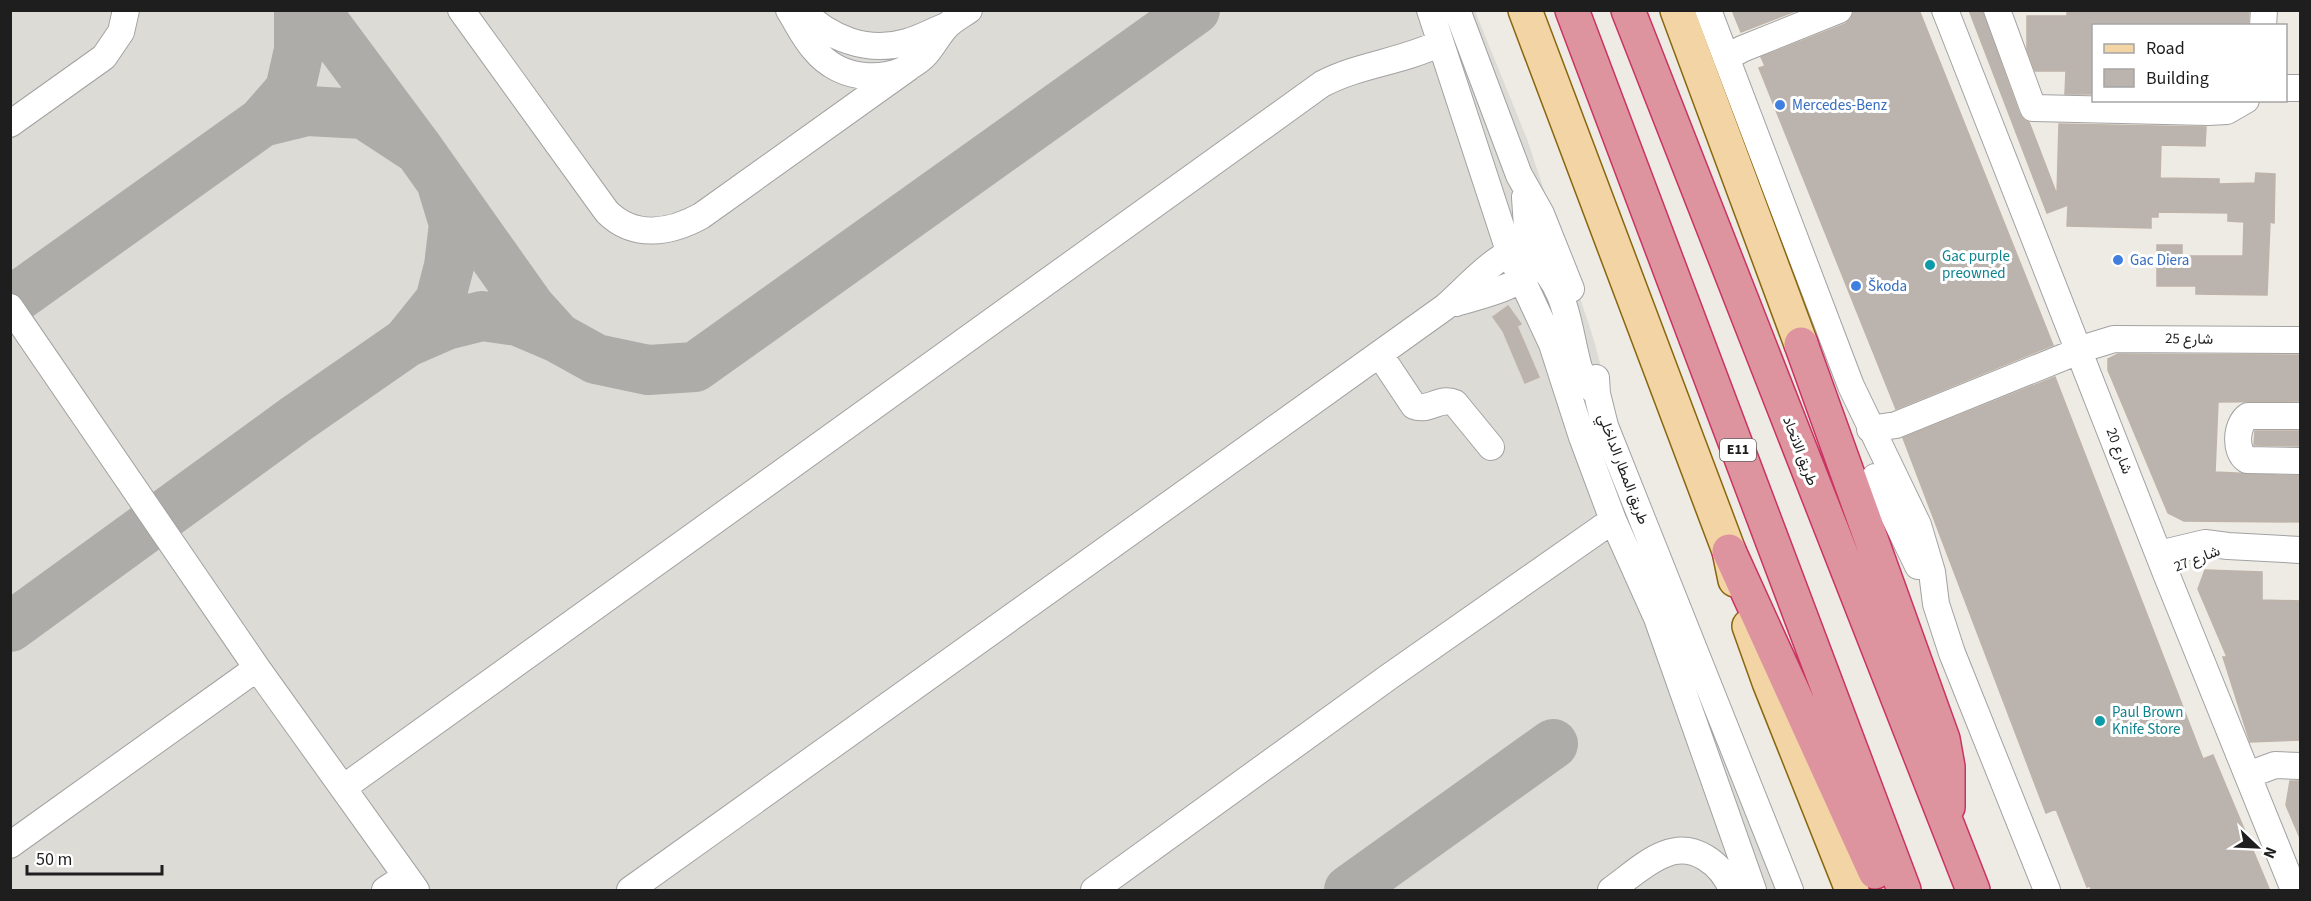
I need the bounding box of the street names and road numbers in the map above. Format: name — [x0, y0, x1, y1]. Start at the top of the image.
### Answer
street label: شارع 25 — [2165, 328, 2213, 350]
street label: طريق المطار الداخلي — [1590, 411, 1654, 528]
street label: طريق الاتحاد — [1777, 413, 1823, 489]
street label: شارع 20 — [2101, 425, 2137, 477]
road number: E11 — [1720, 439, 1756, 461]
street label: شارع 27 — [2171, 541, 2223, 577]

